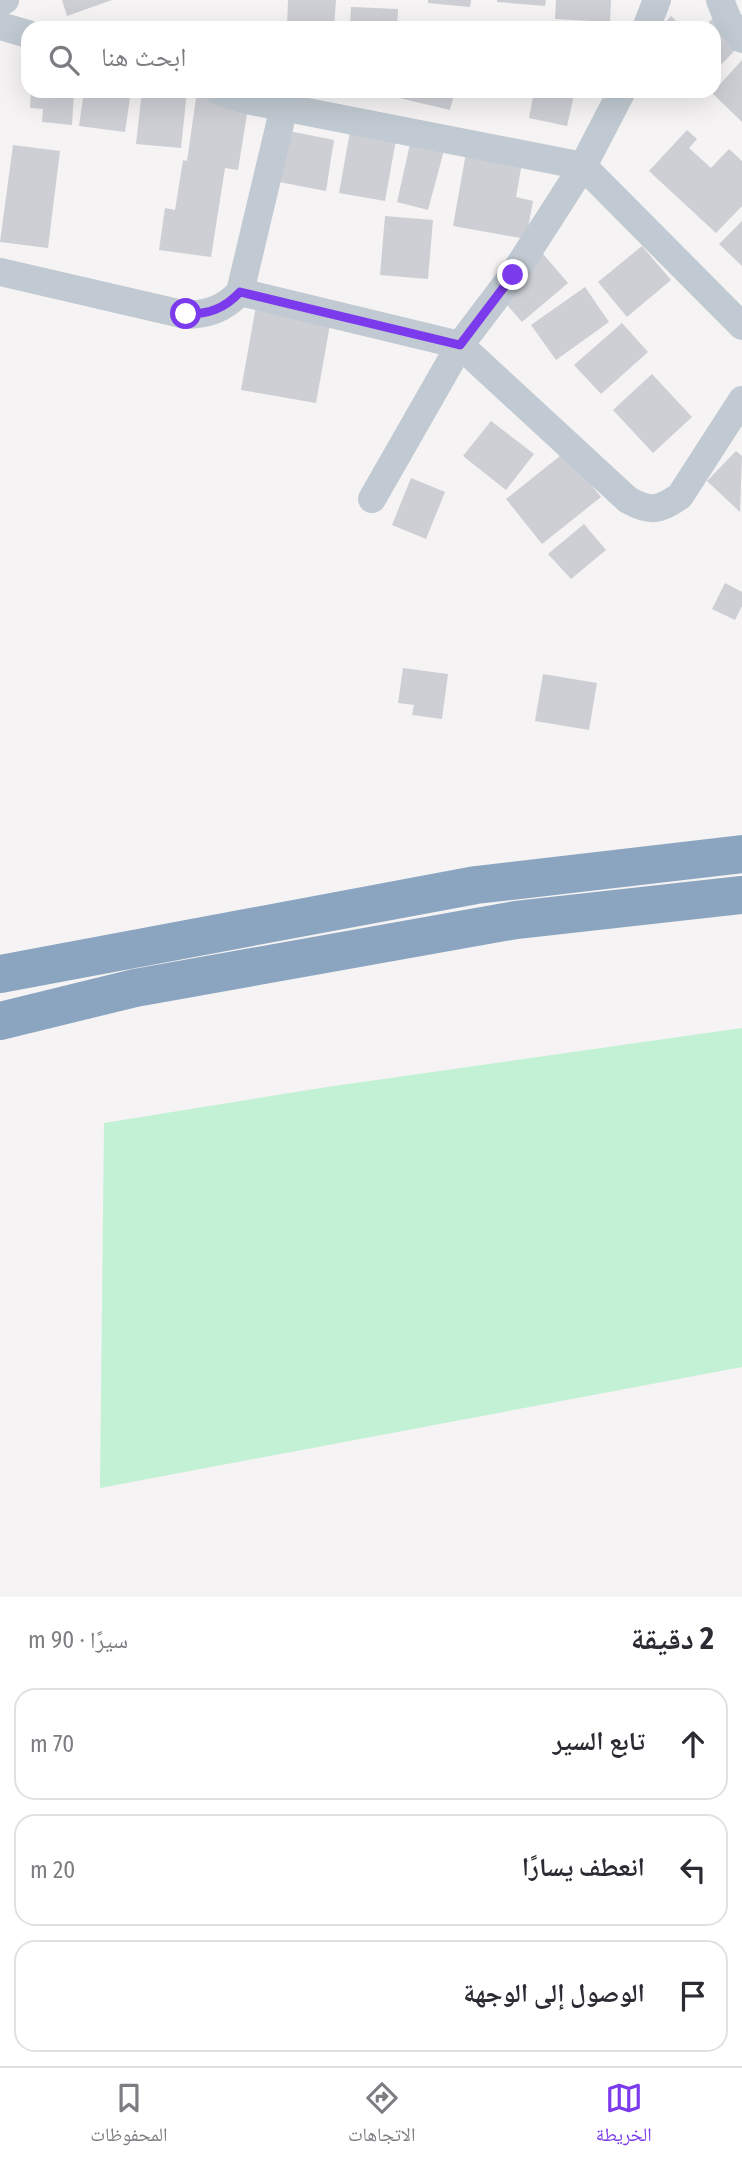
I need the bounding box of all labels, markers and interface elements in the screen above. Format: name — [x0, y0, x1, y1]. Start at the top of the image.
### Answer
search box — [21, 21, 721, 98]
icon: search — [45, 41, 83, 79]
text: ابحث هنا — [101, 42, 186, 73]
route end — [497, 259, 528, 290]
route start — [170, 298, 201, 329]
text: 2 دقيقة — [631, 1621, 714, 1657]
text: سيرًا · 90 m — [28, 1626, 128, 1654]
icon: ahead — [674, 1725, 712, 1763]
text: تابع السير — [553, 1726, 645, 1757]
text: 70 m — [30, 1730, 74, 1758]
icon: left — [674, 1851, 712, 1889]
text: انعطف يسارًا — [522, 1852, 645, 1883]
text: 20 m — [30, 1856, 75, 1884]
icon: arrive — [674, 1977, 712, 2015]
text: الوصول إلى الوجهة — [463, 1978, 645, 2009]
tab: المحفوظات — [90, 2079, 168, 2153]
tab: الاتجاهات — [348, 2079, 415, 2153]
tab: الخريطة — [596, 2079, 652, 2153]

